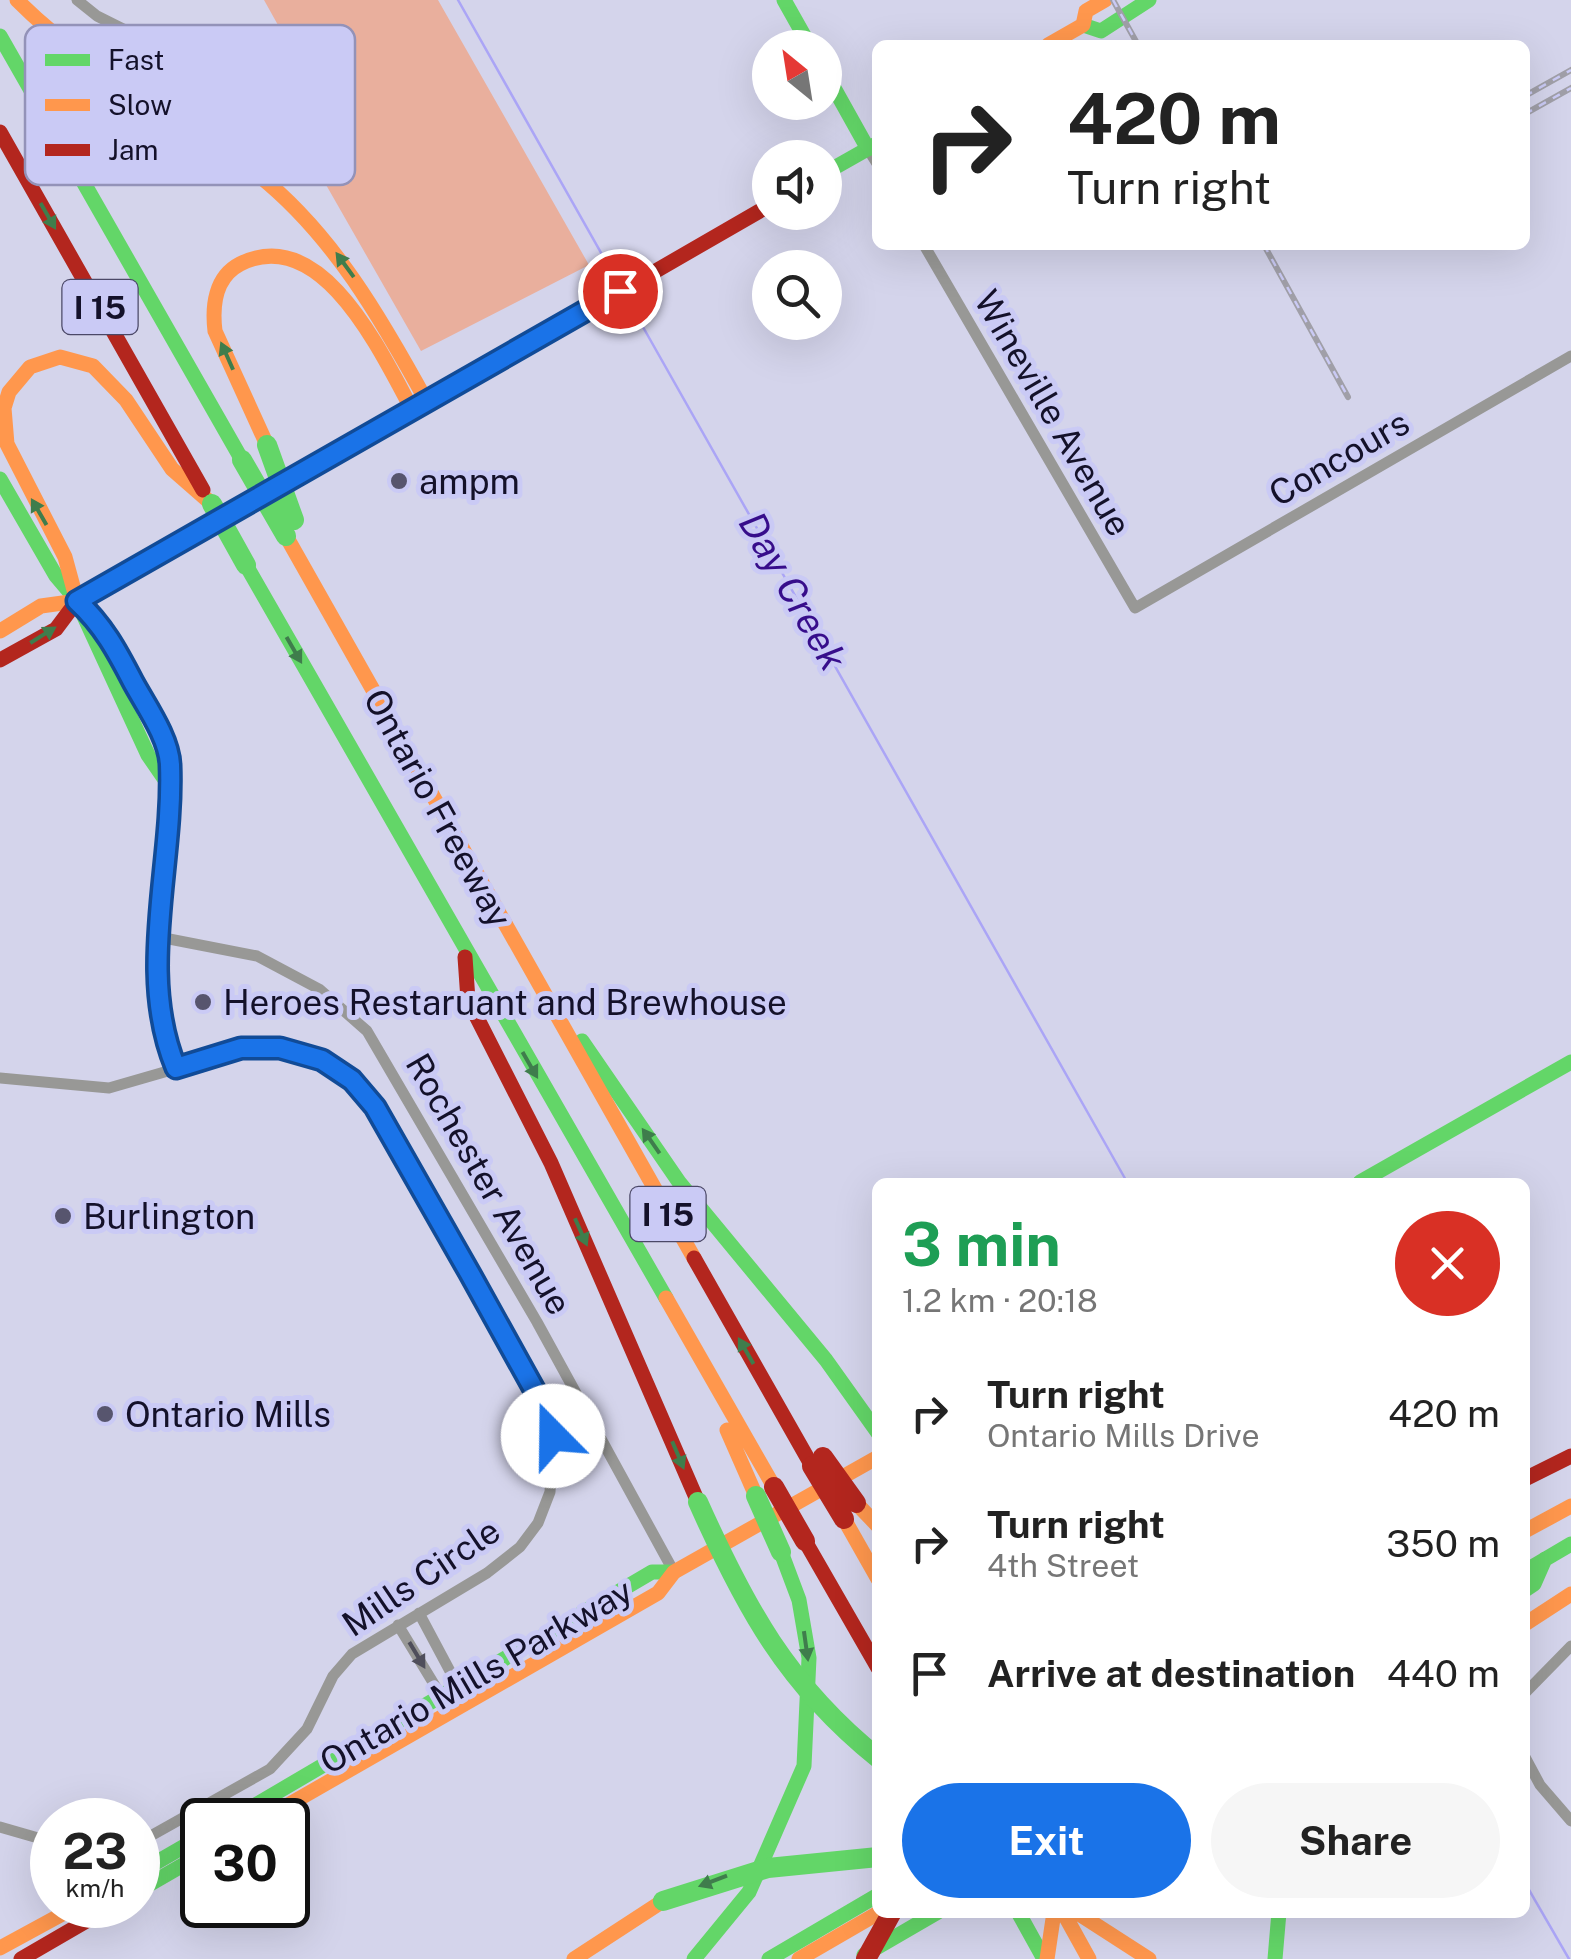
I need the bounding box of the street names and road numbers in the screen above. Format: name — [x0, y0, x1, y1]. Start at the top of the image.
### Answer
road number: I 15 — [62, 280, 138, 334]
street label: Wineville Avenue — [966, 283, 1140, 543]
street label: Concours — [1262, 402, 1416, 514]
street label: Ontario Freeway — [356, 682, 520, 934]
street label: Rochester Avenue — [398, 1046, 580, 1322]
road number: I 15 — [630, 1187, 706, 1241]
street label: Mills Circle — [335, 1509, 507, 1645]
street label: Ontario Mills Parkway — [313, 1570, 639, 1782]

